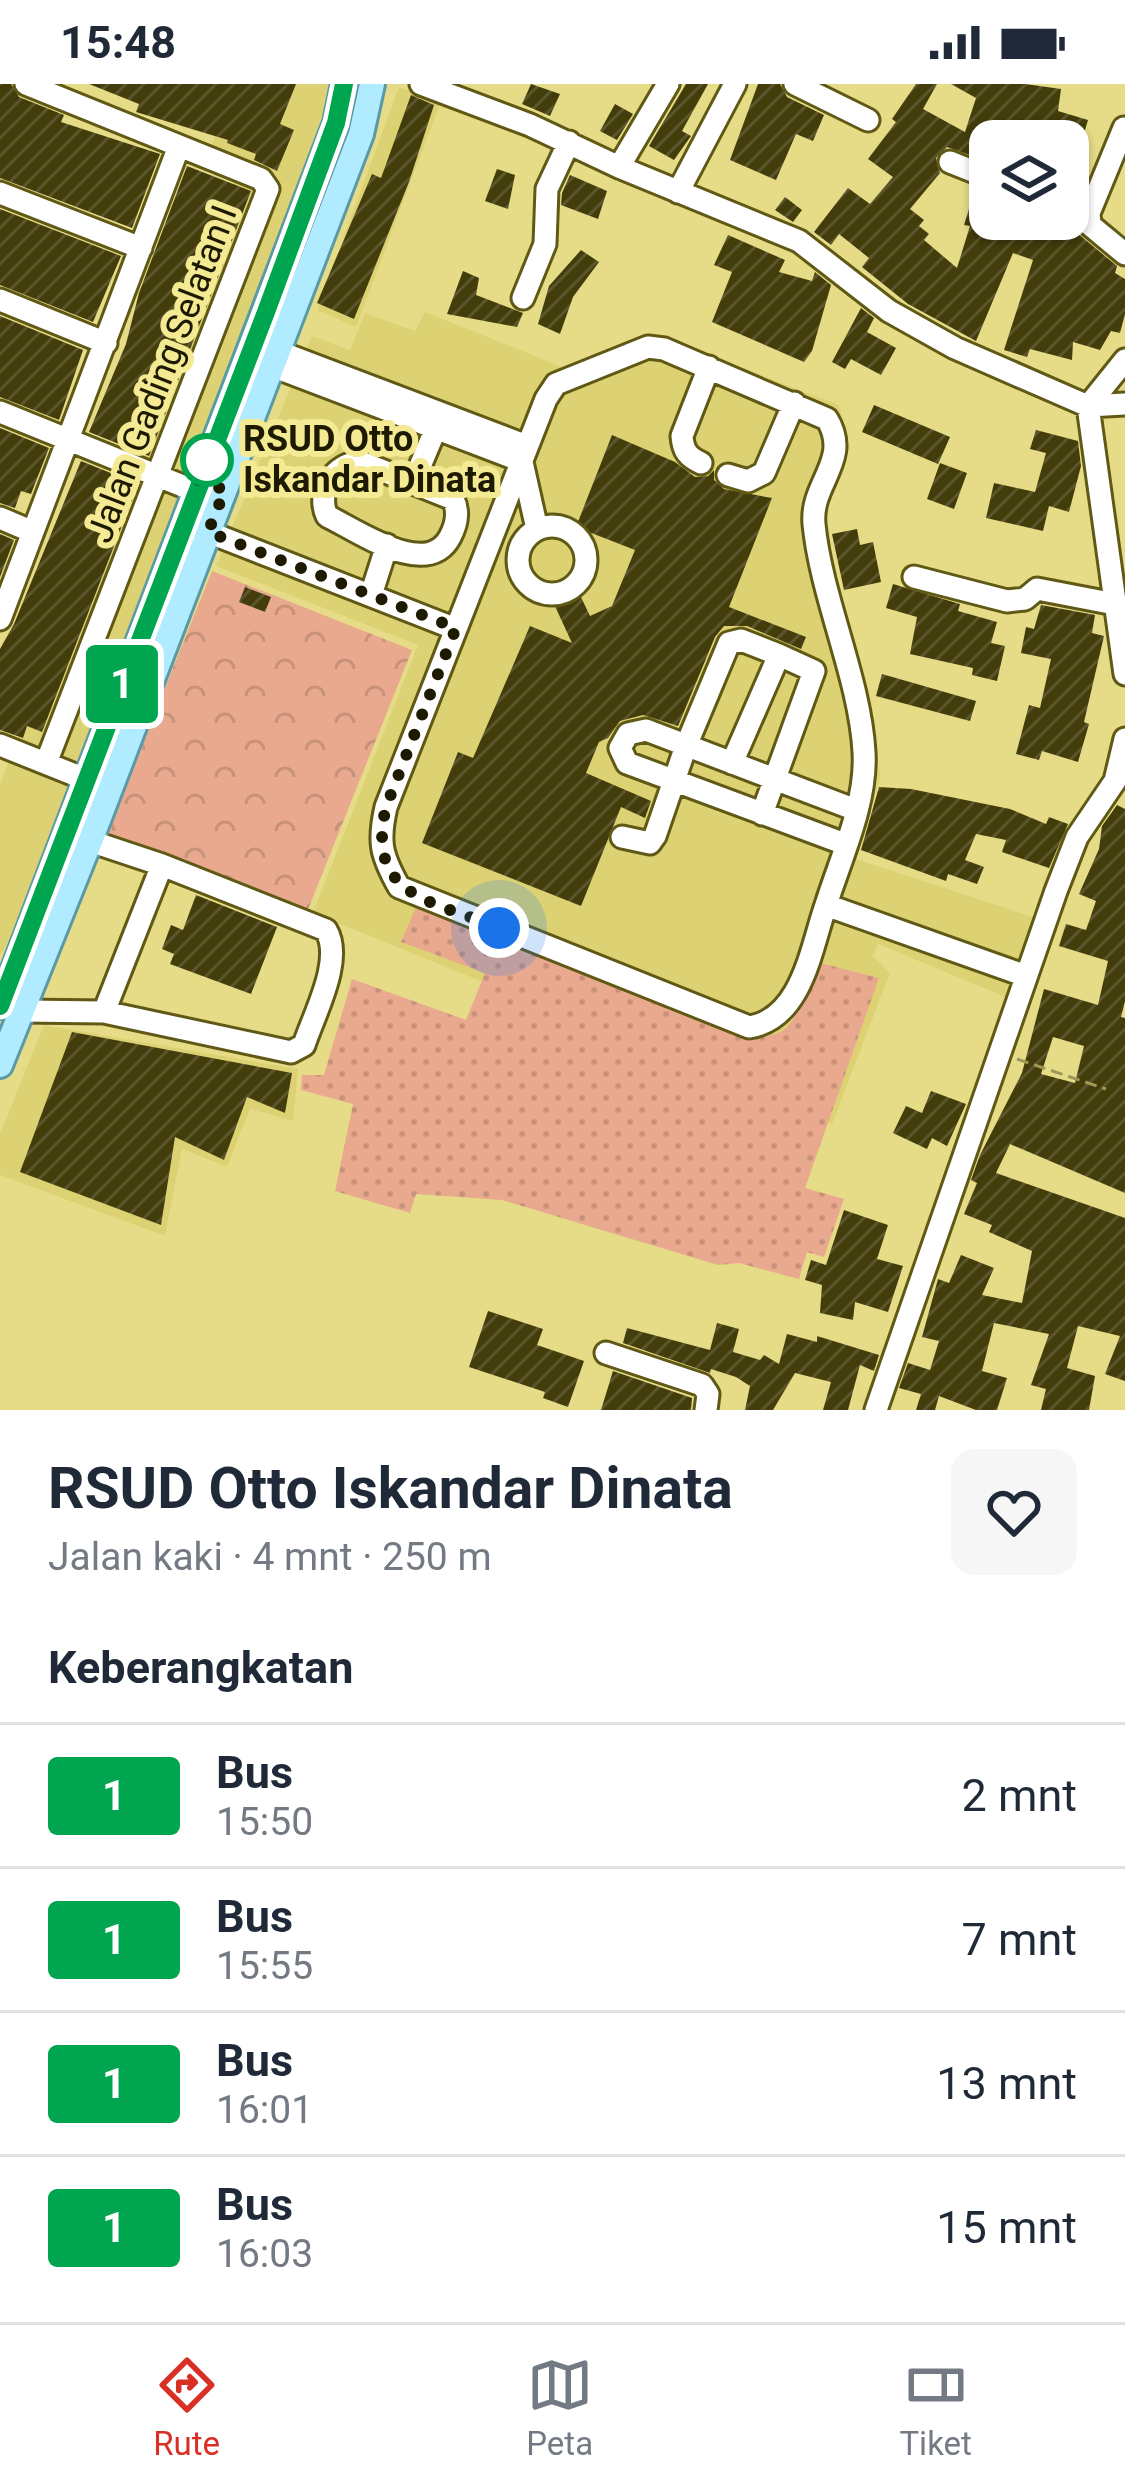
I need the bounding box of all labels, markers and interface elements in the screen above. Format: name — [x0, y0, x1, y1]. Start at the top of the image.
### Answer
text: 15:48 — [60, 16, 176, 69]
map controls — [969, 120, 1089, 240]
button: layers — [969, 120, 1089, 240]
street label: Jalan Gading Selatan I — [78, 200, 246, 548]
place label: RSUD Otto Iskandar Dinata — [243, 418, 496, 501]
marker: RSUD Otto Iskandar Dinata — [182, 435, 232, 485]
line badge: 1 — [83, 645, 161, 723]
text: 1 — [110, 659, 134, 708]
your location — [469, 898, 529, 958]
button: heart — [951, 1449, 1077, 1575]
text: RSUD Otto Iskandar Dinata — [48, 1455, 733, 1522]
text: Jalan kaki · 4 mnt · 250 m — [48, 1534, 492, 1580]
text: Keberangkatan — [48, 1641, 353, 1694]
text: Bus — [216, 1746, 293, 1799]
text: 2 mnt — [962, 1769, 1077, 1822]
text: 1 — [102, 1771, 126, 1820]
text: 15:50 — [216, 1799, 313, 1845]
text: Bus — [216, 1890, 293, 1943]
text: 7 mnt — [962, 1913, 1077, 1966]
text: 1 — [102, 1915, 126, 1964]
text: 15:55 — [216, 1943, 313, 1989]
text: Bus — [216, 2034, 293, 2087]
text: 13 mnt — [936, 2057, 1077, 2110]
text: 1 — [102, 2059, 126, 2108]
text: 16:01 — [216, 2087, 313, 2133]
text: Bus — [216, 2178, 293, 2231]
text: 15 mnt — [936, 2201, 1077, 2254]
text: 1 — [102, 2203, 126, 2252]
text: 16:03 — [216, 2231, 313, 2277]
tab: Rute — [153, 2352, 220, 2463]
tab: Peta — [526, 2352, 593, 2463]
tab: Tiket — [899, 2352, 972, 2463]

